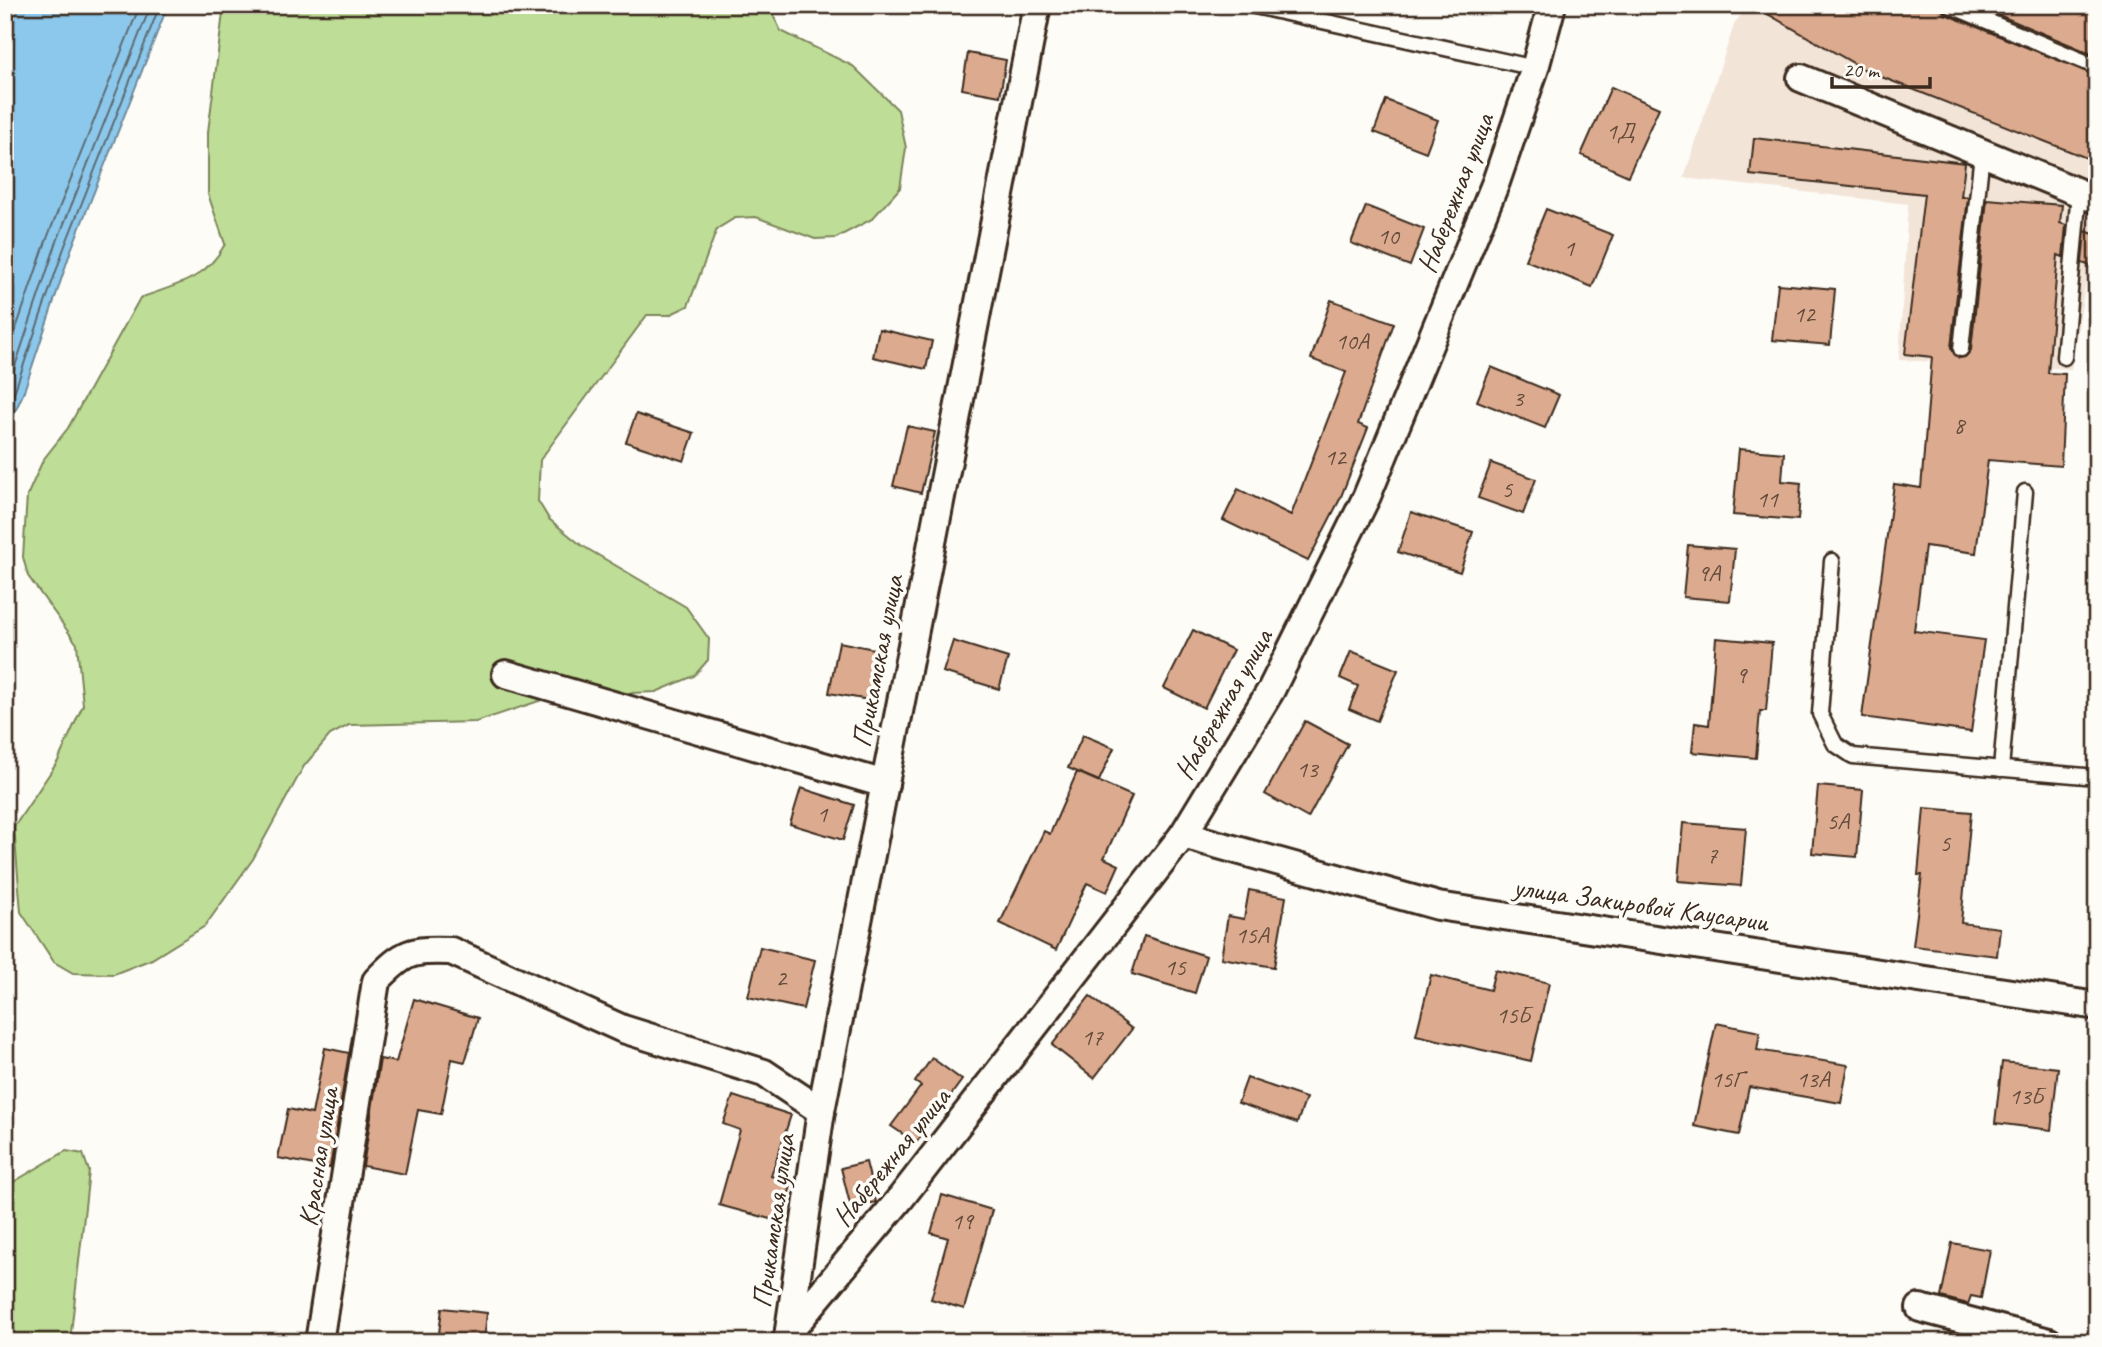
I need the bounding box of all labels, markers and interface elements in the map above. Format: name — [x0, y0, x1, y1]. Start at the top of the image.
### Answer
scale bar — [1832, 46, 1930, 90]
text: 20 m — [1843, 57, 1881, 83]
street label: Набережная улица — [1409, 107, 1502, 278]
house number: 1Д — [1606, 116, 1637, 146]
house number: 10 — [1377, 221, 1401, 251]
house number: 1 — [1564, 233, 1576, 263]
house number: 12 — [1793, 299, 1817, 329]
house number: 10А — [1335, 326, 1370, 356]
house number: 3 — [1513, 383, 1526, 413]
house number: 8 — [1954, 410, 1967, 440]
house number: 12 — [1324, 442, 1348, 472]
house number: 5 — [1502, 474, 1514, 504]
house number: 11 — [1756, 484, 1779, 514]
house number: 9А — [1698, 558, 1721, 588]
street label: Прикамская улица — [843, 570, 911, 750]
street label: Набережная улица — [1166, 621, 1281, 786]
house number: 9 — [1736, 660, 1749, 690]
house number: 13 — [1296, 754, 1320, 784]
house number: 1 — [817, 799, 829, 829]
house number: 5А — [1827, 806, 1850, 836]
house number: 5 — [1940, 828, 1952, 858]
house number: 7 — [1707, 840, 1719, 870]
street label: улица Закировой Каусарии — [1509, 869, 1772, 939]
house number: 15А — [1235, 920, 1270, 950]
house number: 15 — [1164, 952, 1187, 982]
house number: 2 — [776, 963, 789, 993]
house number: 15Б — [1496, 1000, 1534, 1030]
house number: 17 — [1081, 1022, 1104, 1052]
house number: 15Г — [1711, 1064, 1748, 1094]
house number: 13А — [1796, 1064, 1831, 1094]
street label: Набережная улица — [825, 1079, 959, 1233]
house number: 13Б — [2009, 1081, 2047, 1111]
street label: Красная улица — [290, 1083, 347, 1229]
street label: Прикамская улица — [744, 1130, 803, 1310]
house number: 19 — [951, 1206, 975, 1236]

